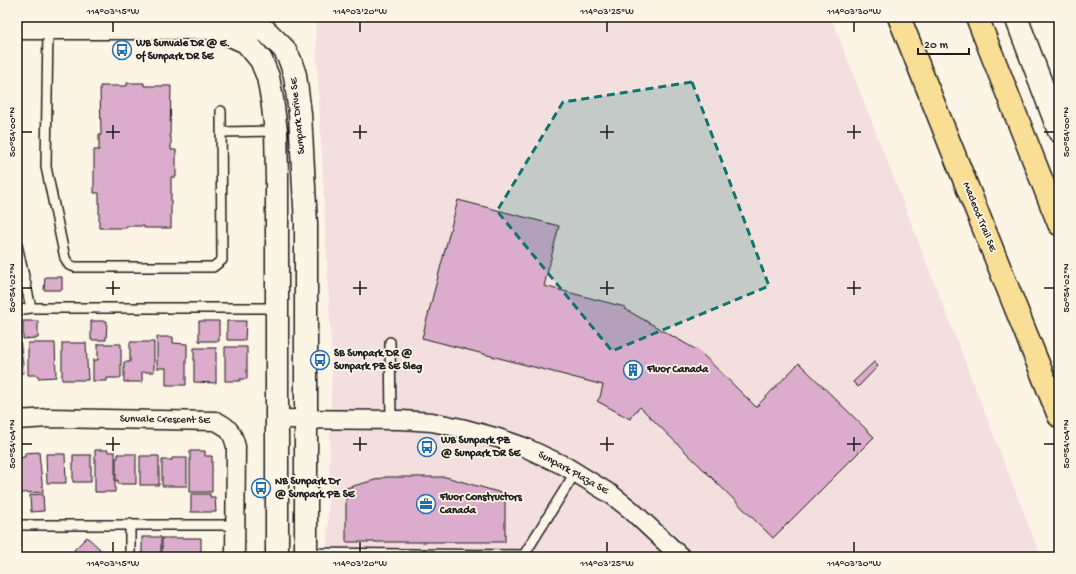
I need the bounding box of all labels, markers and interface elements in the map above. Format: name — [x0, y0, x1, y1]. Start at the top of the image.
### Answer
text: 114°03'15"W — [86, 6, 140, 18]
text: 114°03'20"W — [332, 6, 387, 18]
text: 114°03'25"W — [579, 6, 634, 18]
text: 114°03'30"W — [826, 6, 882, 18]
scale bar — [918, 30, 969, 56]
place label: WB Sunvale DR @ E. of Sunpark DR SE — [135, 38, 230, 63]
bus stop icon: WB Sunvale DR @ E. of Sunpark DR SE — [111, 39, 133, 61]
text: 20 m — [924, 39, 949, 53]
street label: Sunpark Drive SE — [288, 76, 308, 155]
text: 50°54'00"N — [7, 107, 19, 157]
text: 50°54'00"N — [1061, 107, 1073, 157]
street label: Macleod Trail SE — [960, 180, 999, 255]
text: 50°54'02"N — [7, 263, 19, 313]
text: 50°54'02"N — [1061, 263, 1073, 313]
place label: SB Sunpark DR @ Sunpark PZ SE Sleg — [334, 348, 423, 374]
bus stop icon: SB Sunpark DR @ Sunpark PZ SE Sleg — [309, 349, 331, 371]
building icon: Fluor Canada — [622, 359, 644, 381]
place label: Fluor Canada — [646, 364, 709, 376]
street label: Sunvale Crescent SE — [120, 413, 211, 427]
text: 50°54'04"N — [7, 419, 19, 469]
text: 50°54'04"N — [1061, 419, 1073, 469]
place label: WB Sunpark PZ @ Sunpark DR SE — [440, 435, 522, 460]
bus stop icon: WB Sunpark PZ @ Sunpark DR SE — [416, 436, 438, 458]
street label: Sunpark Plaza SE — [536, 449, 611, 498]
place label: NB Sunpark Dr @ Sunpark PZ SE — [275, 476, 356, 501]
bus stop icon: NB Sunpark Dr @ Sunpark PZ SE — [250, 477, 272, 499]
place label: Fluor Constructors Canada — [439, 491, 523, 517]
office icon: Fluor Constructors Canada — [415, 493, 437, 515]
text: 114°03'15"W — [86, 558, 140, 570]
text: 114°03'20"W — [332, 558, 387, 570]
text: 114°03'25"W — [579, 558, 634, 570]
text: 114°03'30"W — [826, 558, 882, 570]

